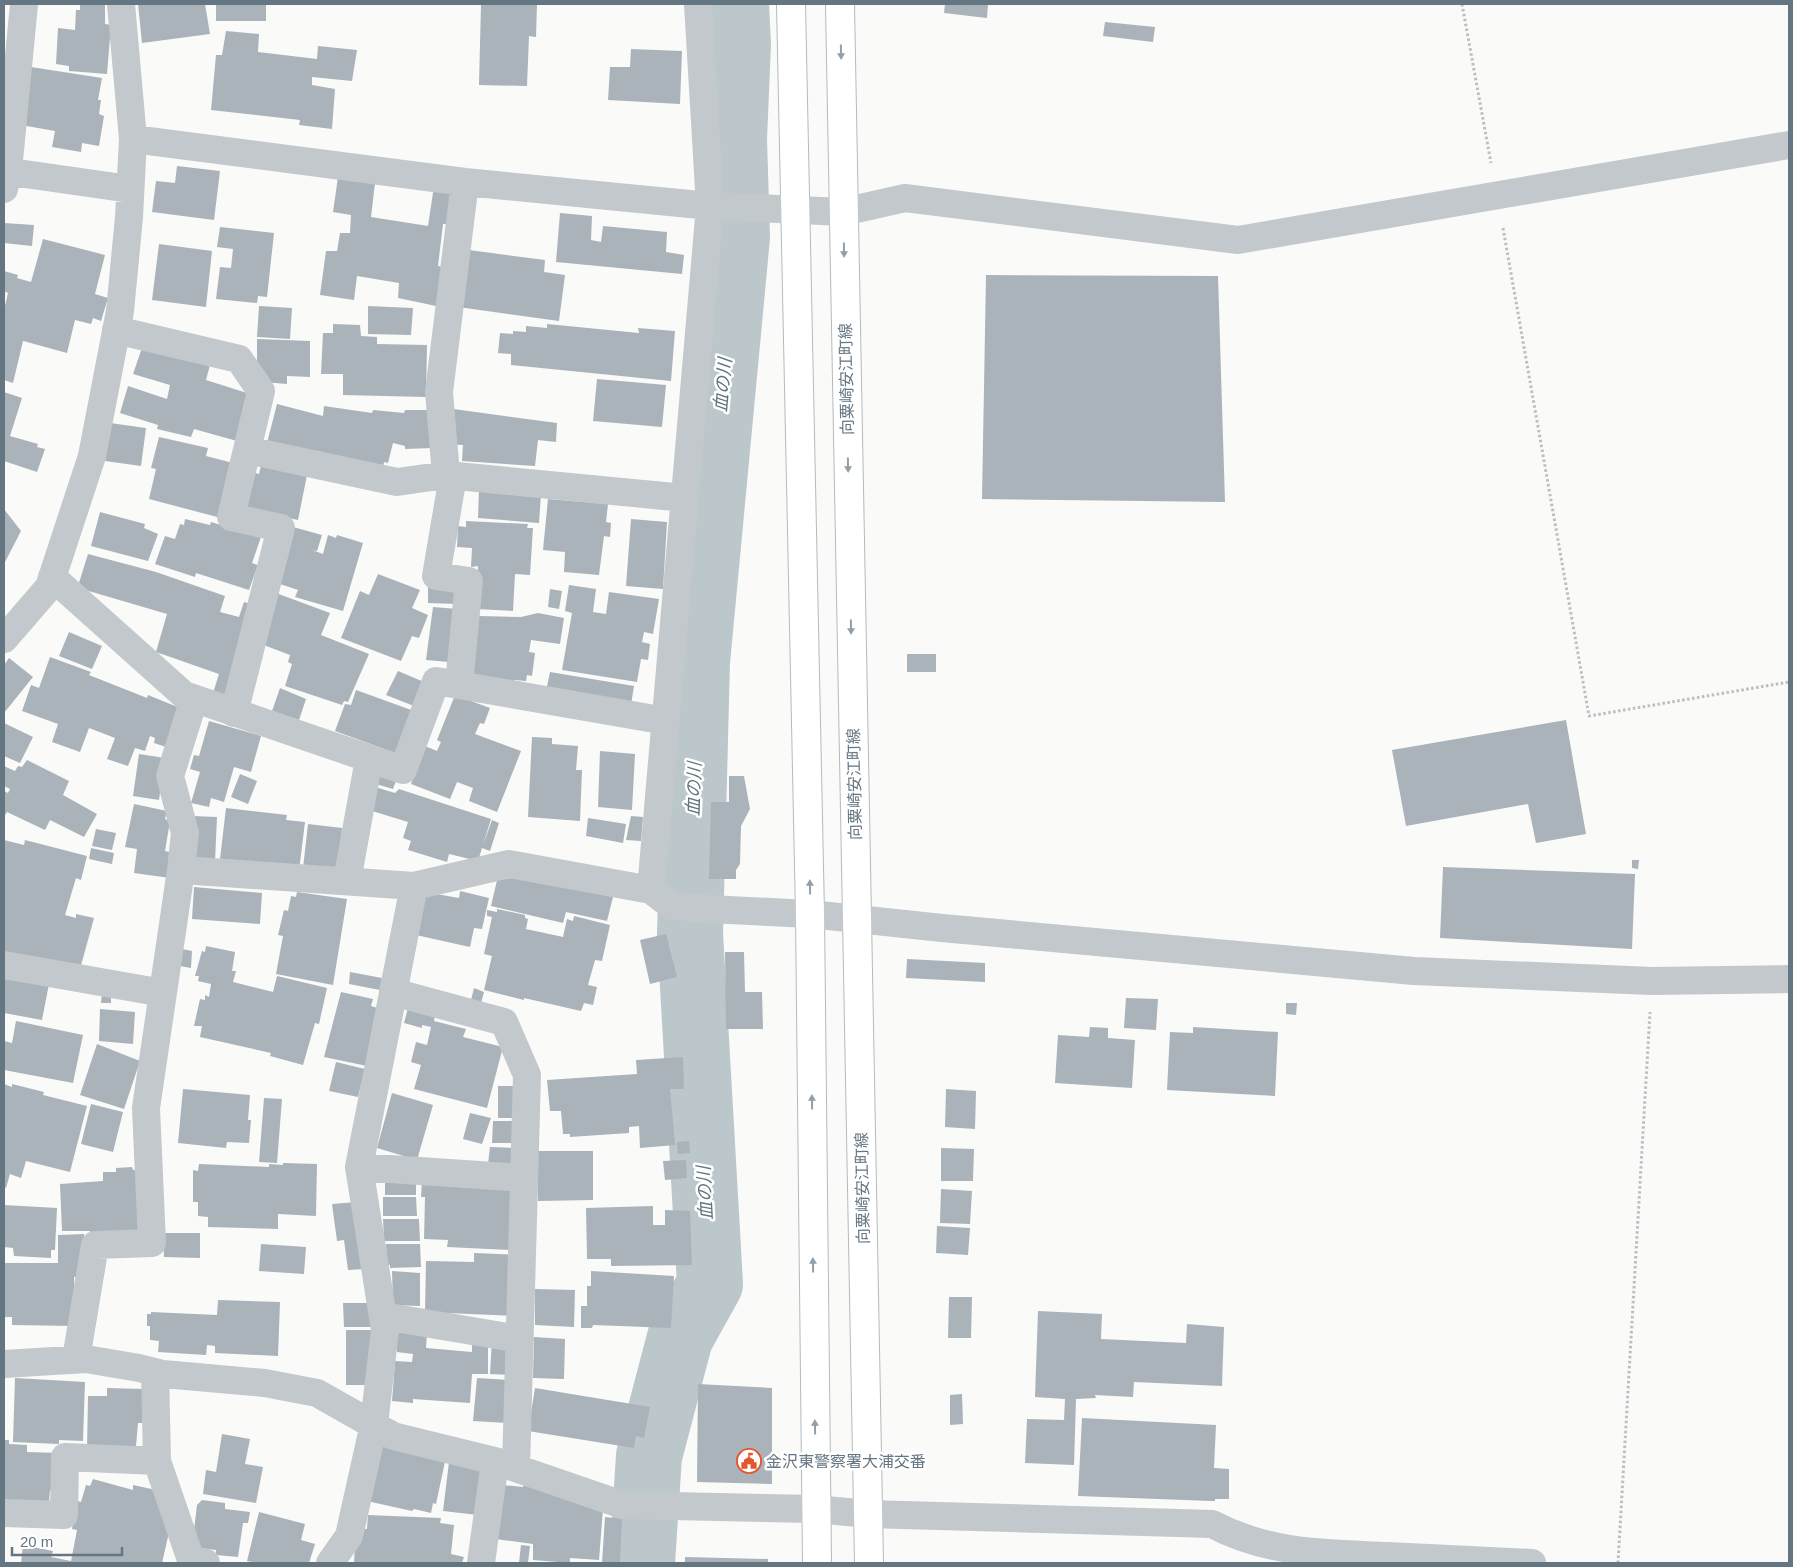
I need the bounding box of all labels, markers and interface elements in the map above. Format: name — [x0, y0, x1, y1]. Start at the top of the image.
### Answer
one-way arrow — [837, 45, 845, 61]
one-way arrow — [840, 242, 848, 258]
street label: 向粟崎安江町線 — [837, 323, 856, 435]
water label: 血の川 — [711, 355, 735, 413]
one-way arrow — [844, 457, 852, 473]
one-way arrow — [847, 620, 855, 636]
street label: 向粟崎安江町線 — [845, 728, 864, 840]
water label: 血の川 — [683, 760, 705, 816]
one-way arrow — [805, 879, 813, 895]
one-way arrow — [808, 1094, 816, 1110]
street label: 向粟崎安江町線 — [853, 1132, 872, 1244]
water label: 血の川 — [693, 1164, 716, 1220]
one-way arrow — [809, 1256, 817, 1272]
one-way arrow — [811, 1419, 819, 1435]
public building icon: 金沢東警察署大浦交番 — [736, 1448, 762, 1474]
place label: 金沢東警察署大浦交番 — [766, 1453, 926, 1470]
scale bar — [12, 1524, 122, 1556]
text: 20 m — [20, 1533, 53, 1550]

